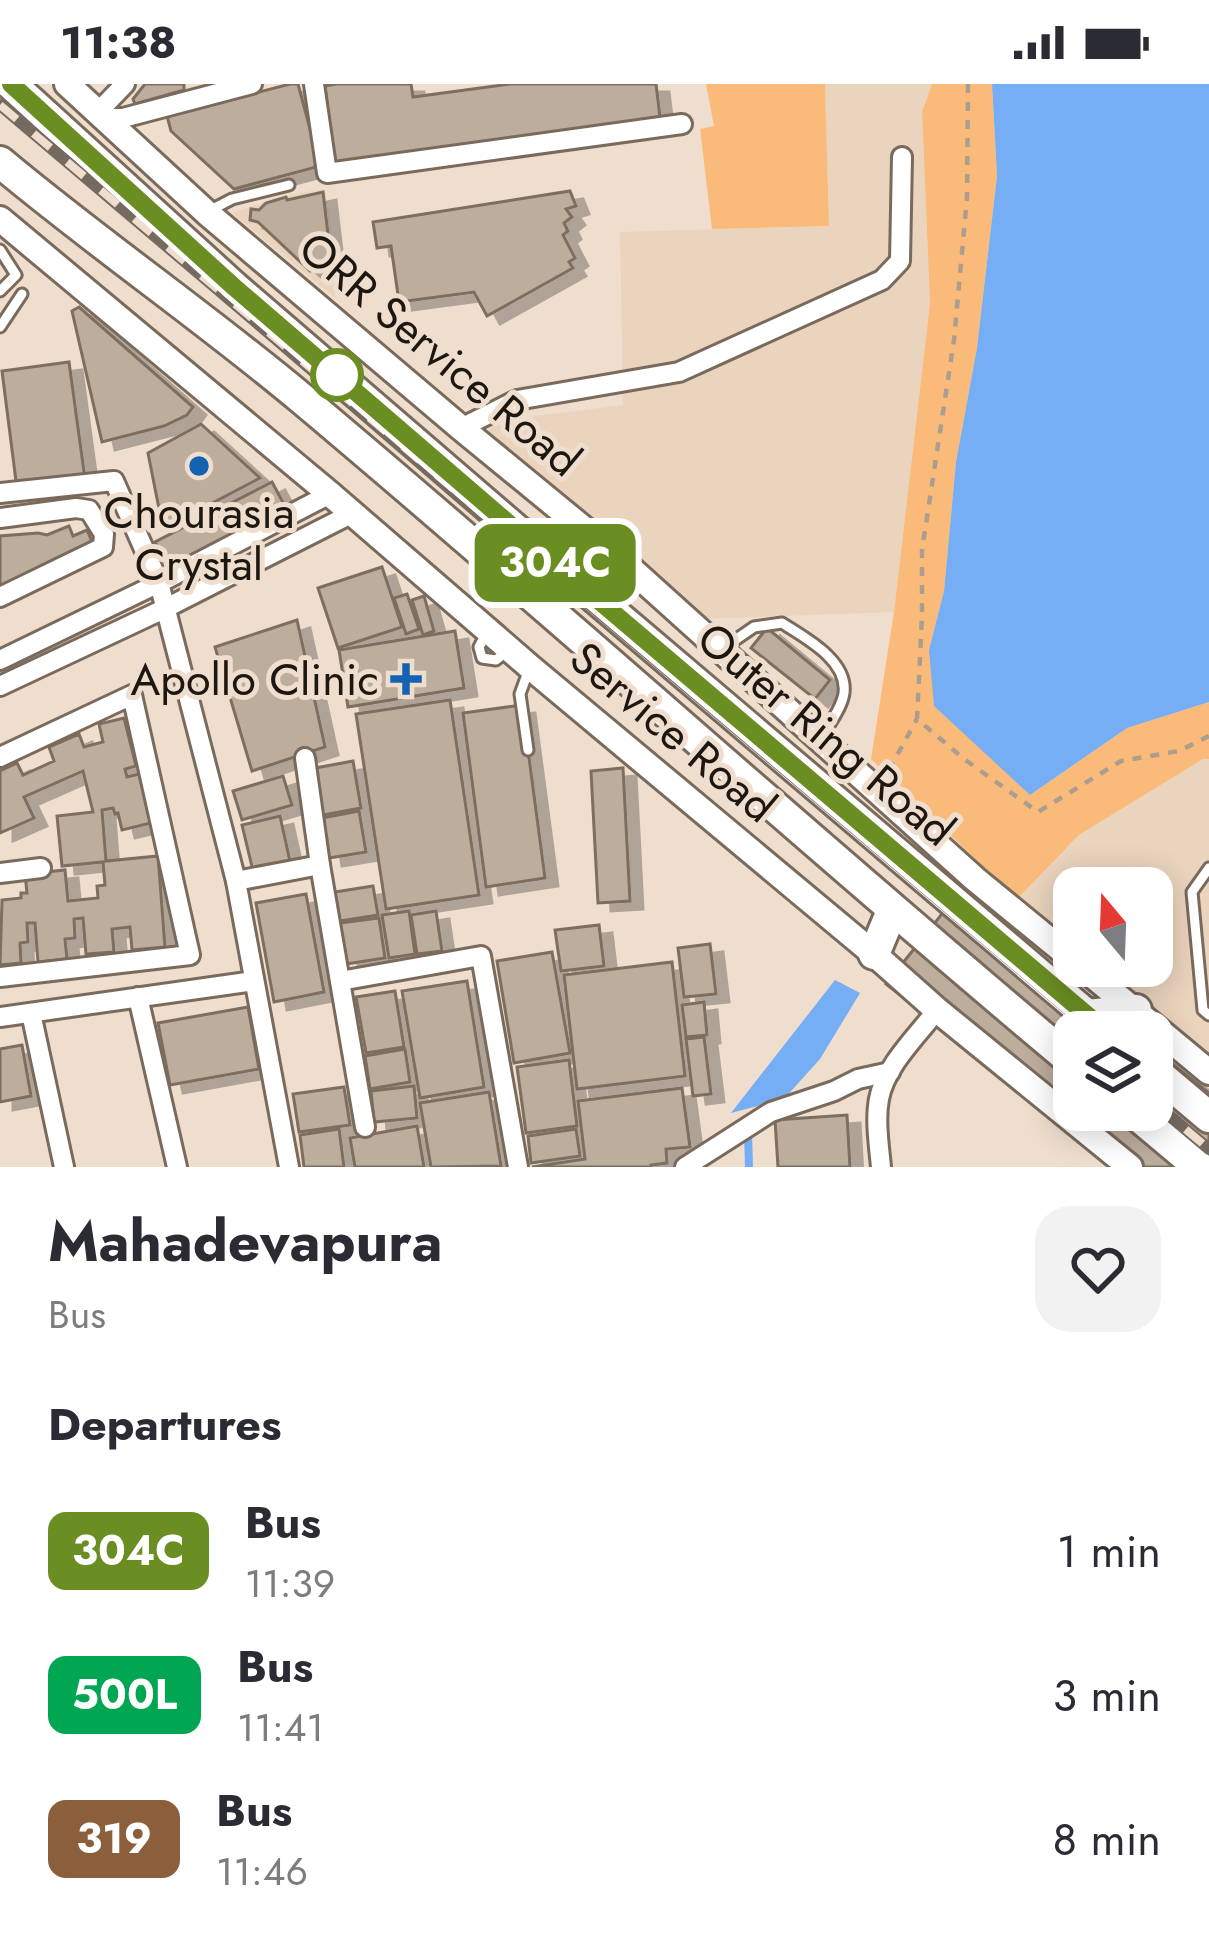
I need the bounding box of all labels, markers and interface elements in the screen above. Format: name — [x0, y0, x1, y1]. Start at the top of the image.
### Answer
text: 11:38 — [60, 10, 176, 75]
street label: ORR Service Road — [285, 216, 595, 492]
unlabelled marker — [312, 350, 362, 400]
marker: Chourasia Crystal — [186, 453, 212, 479]
place label: Chourasia Crystal — [103, 480, 295, 597]
line badge: 304C — [471, 524, 639, 602]
text: 304C — [499, 532, 611, 593]
street label: Outer Ring Road — [683, 607, 969, 861]
street label: Service Road — [556, 626, 790, 838]
place label: Apollo Clinic — [131, 647, 379, 712]
marker: Apollo Clinic — [390, 663, 422, 695]
north arrow — [1053, 867, 1173, 987]
map controls — [1053, 867, 1173, 1131]
button: layers — [1053, 1011, 1173, 1131]
text: Mahadevapura — [48, 1200, 443, 1282]
button: heart — [1035, 1206, 1161, 1332]
text: Bus — [48, 1286, 106, 1343]
text: Departures — [48, 1392, 282, 1457]
text: Bus — [245, 1490, 321, 1555]
text: 1 min — [1057, 1519, 1161, 1584]
text: 304C — [72, 1520, 185, 1581]
text: 11:39 — [245, 1555, 335, 1612]
text: Bus — [237, 1634, 313, 1699]
text: 3 min — [1053, 1663, 1161, 1728]
text: 500L — [72, 1664, 177, 1725]
text: 11:41 — [237, 1699, 324, 1756]
text: Bus — [216, 1778, 292, 1843]
text: 8 min — [1053, 1807, 1161, 1872]
text: 319 — [76, 1808, 152, 1869]
text: 11:46 — [216, 1843, 308, 1900]

